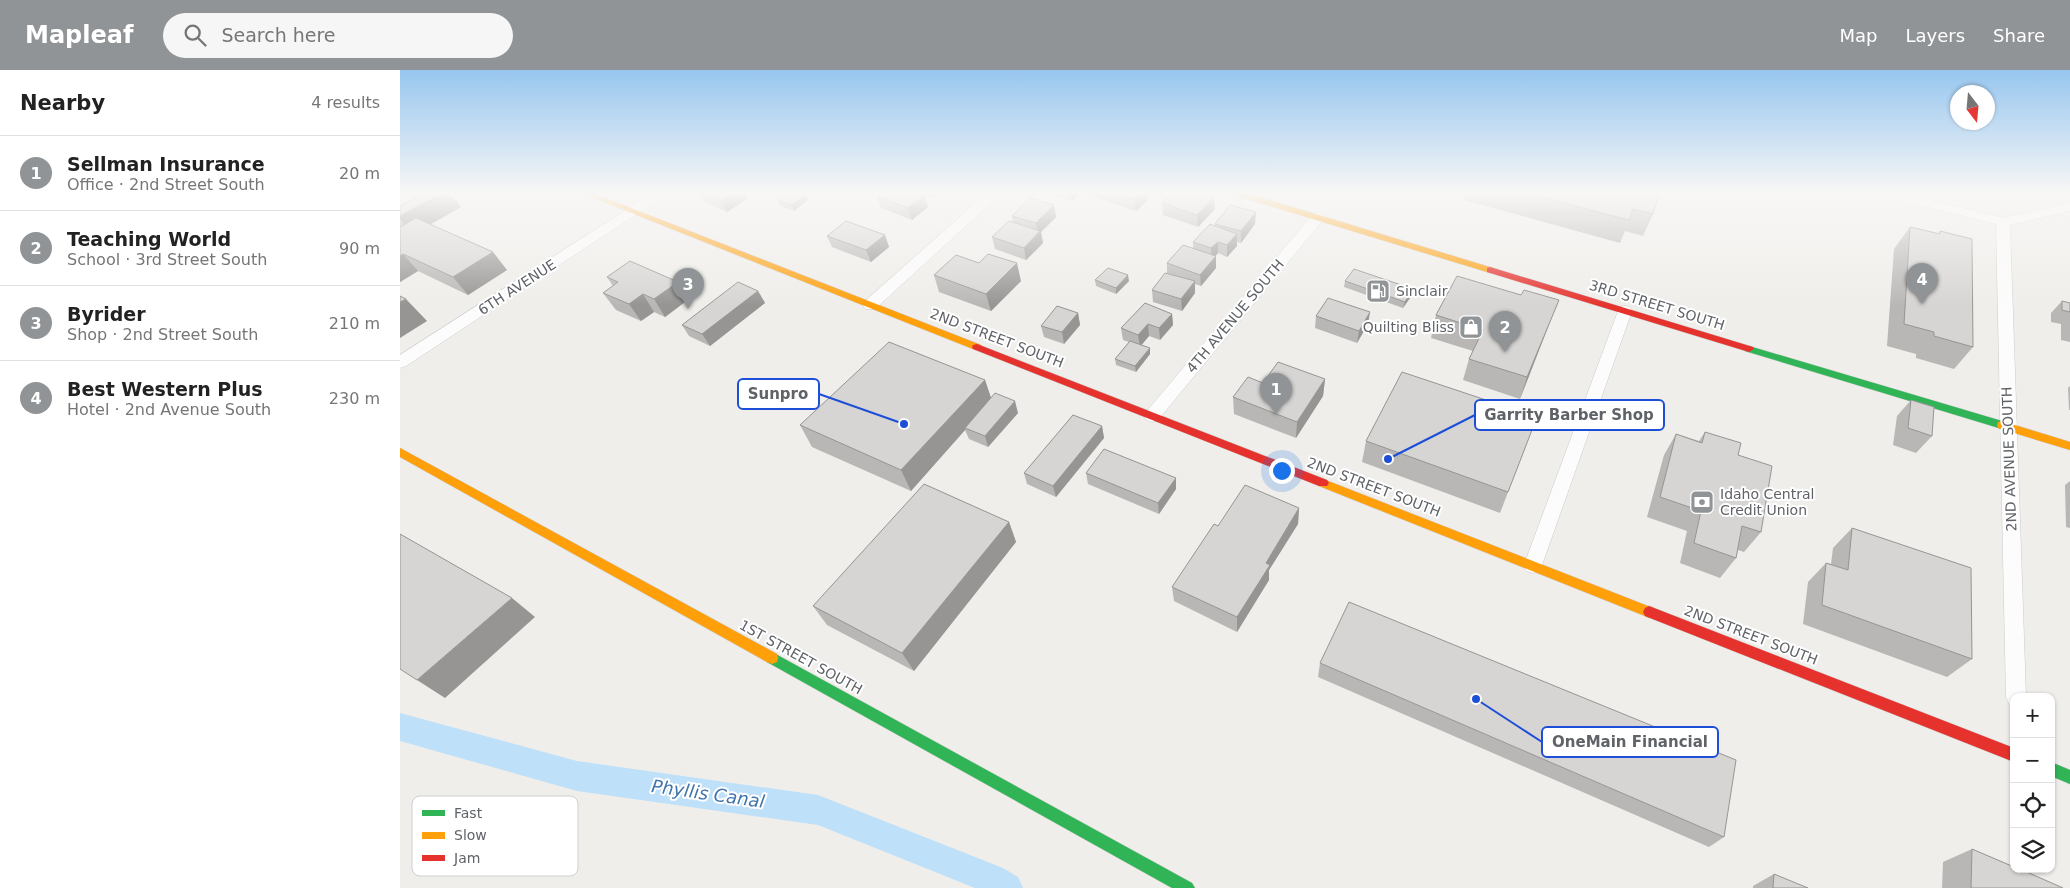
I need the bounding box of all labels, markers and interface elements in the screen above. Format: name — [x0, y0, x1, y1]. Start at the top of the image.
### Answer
search box — [163, 13, 513, 58]
text: Mapleaf — [25, 21, 133, 49]
icon: search — [181, 21, 209, 49]
text: Search here — [221, 24, 336, 46]
text: Map — [1839, 25, 1877, 46]
text: Layers — [1905, 25, 1965, 46]
text: Share — [1993, 25, 2045, 46]
north arrow — [1950, 85, 1995, 130]
text: Nearby — [20, 91, 105, 115]
text: 4 results — [311, 93, 380, 112]
text: Sellman Insurance — [67, 153, 265, 175]
text: 1 — [30, 164, 42, 183]
text: 20 m — [339, 164, 380, 183]
text: Office · 2nd Street South — [67, 175, 265, 194]
text: Teaching World — [67, 228, 231, 250]
text: 2 — [30, 239, 42, 258]
text: 90 m — [339, 239, 380, 258]
text: School · 3rd Street South — [67, 250, 267, 269]
street label: 6TH AVENUE — [475, 256, 559, 318]
street label: 4TH AVENUE SOUTH — [1183, 256, 1287, 376]
pin: 4 — [1906, 263, 1938, 304]
pin: 3 — [672, 268, 704, 309]
street label: 3RD STREET SOUTH — [1587, 277, 1727, 333]
fuel station icon: Sinclair — [1365, 278, 1391, 304]
place label: Sinclair — [1396, 283, 1448, 299]
text: Byrider — [67, 303, 146, 325]
street label: 2ND STREET SOUTH — [928, 305, 1066, 371]
pin: 2 — [1489, 311, 1521, 352]
text: 3 — [30, 314, 42, 333]
text: 210 m — [329, 314, 380, 333]
shop icon: Quilting Bliss — [1458, 314, 1484, 340]
place label: Quilting Bliss — [1363, 319, 1454, 335]
text: Shop · 2nd Street South — [67, 325, 258, 344]
pin: 1 — [1260, 373, 1292, 414]
text: Best Western Plus — [67, 378, 263, 400]
callout: Sunpro — [738, 379, 819, 409]
text: Sunpro — [748, 385, 808, 403]
street label: 2ND AVENUE SOUTH — [1998, 386, 2020, 532]
text: 4 — [30, 389, 42, 408]
text: 230 m — [329, 389, 380, 408]
text: Hotel · 2nd Avenue South — [67, 400, 271, 419]
callout: Garrity Barber Shop — [1475, 400, 1664, 430]
text: Garrity Barber Shop — [1484, 406, 1654, 424]
street label: 2ND STREET SOUTH — [1305, 454, 1443, 520]
your location — [1269, 458, 1295, 484]
place label: Idaho Central Credit Union — [1720, 486, 1814, 518]
bank icon: Idaho Central Credit Union — [1689, 489, 1715, 515]
street label: 2ND STREET SOUTH — [1682, 602, 1820, 668]
street label: 1ST STREET SOUTH — [737, 617, 865, 697]
map controls — [2010, 693, 2055, 873]
button: + — [2010, 693, 2055, 738]
callout: OneMain Financial — [1542, 727, 1718, 757]
text: OneMain Financial — [1552, 733, 1708, 751]
button: − — [2010, 738, 2055, 783]
water label: Phyllis Canal — [650, 775, 766, 812]
button: locate — [2010, 783, 2055, 828]
legend — [412, 796, 578, 876]
text: Fast — [454, 805, 483, 821]
text: Slow — [454, 827, 487, 843]
button: layers — [2010, 828, 2055, 873]
text: Jam — [453, 850, 480, 866]

